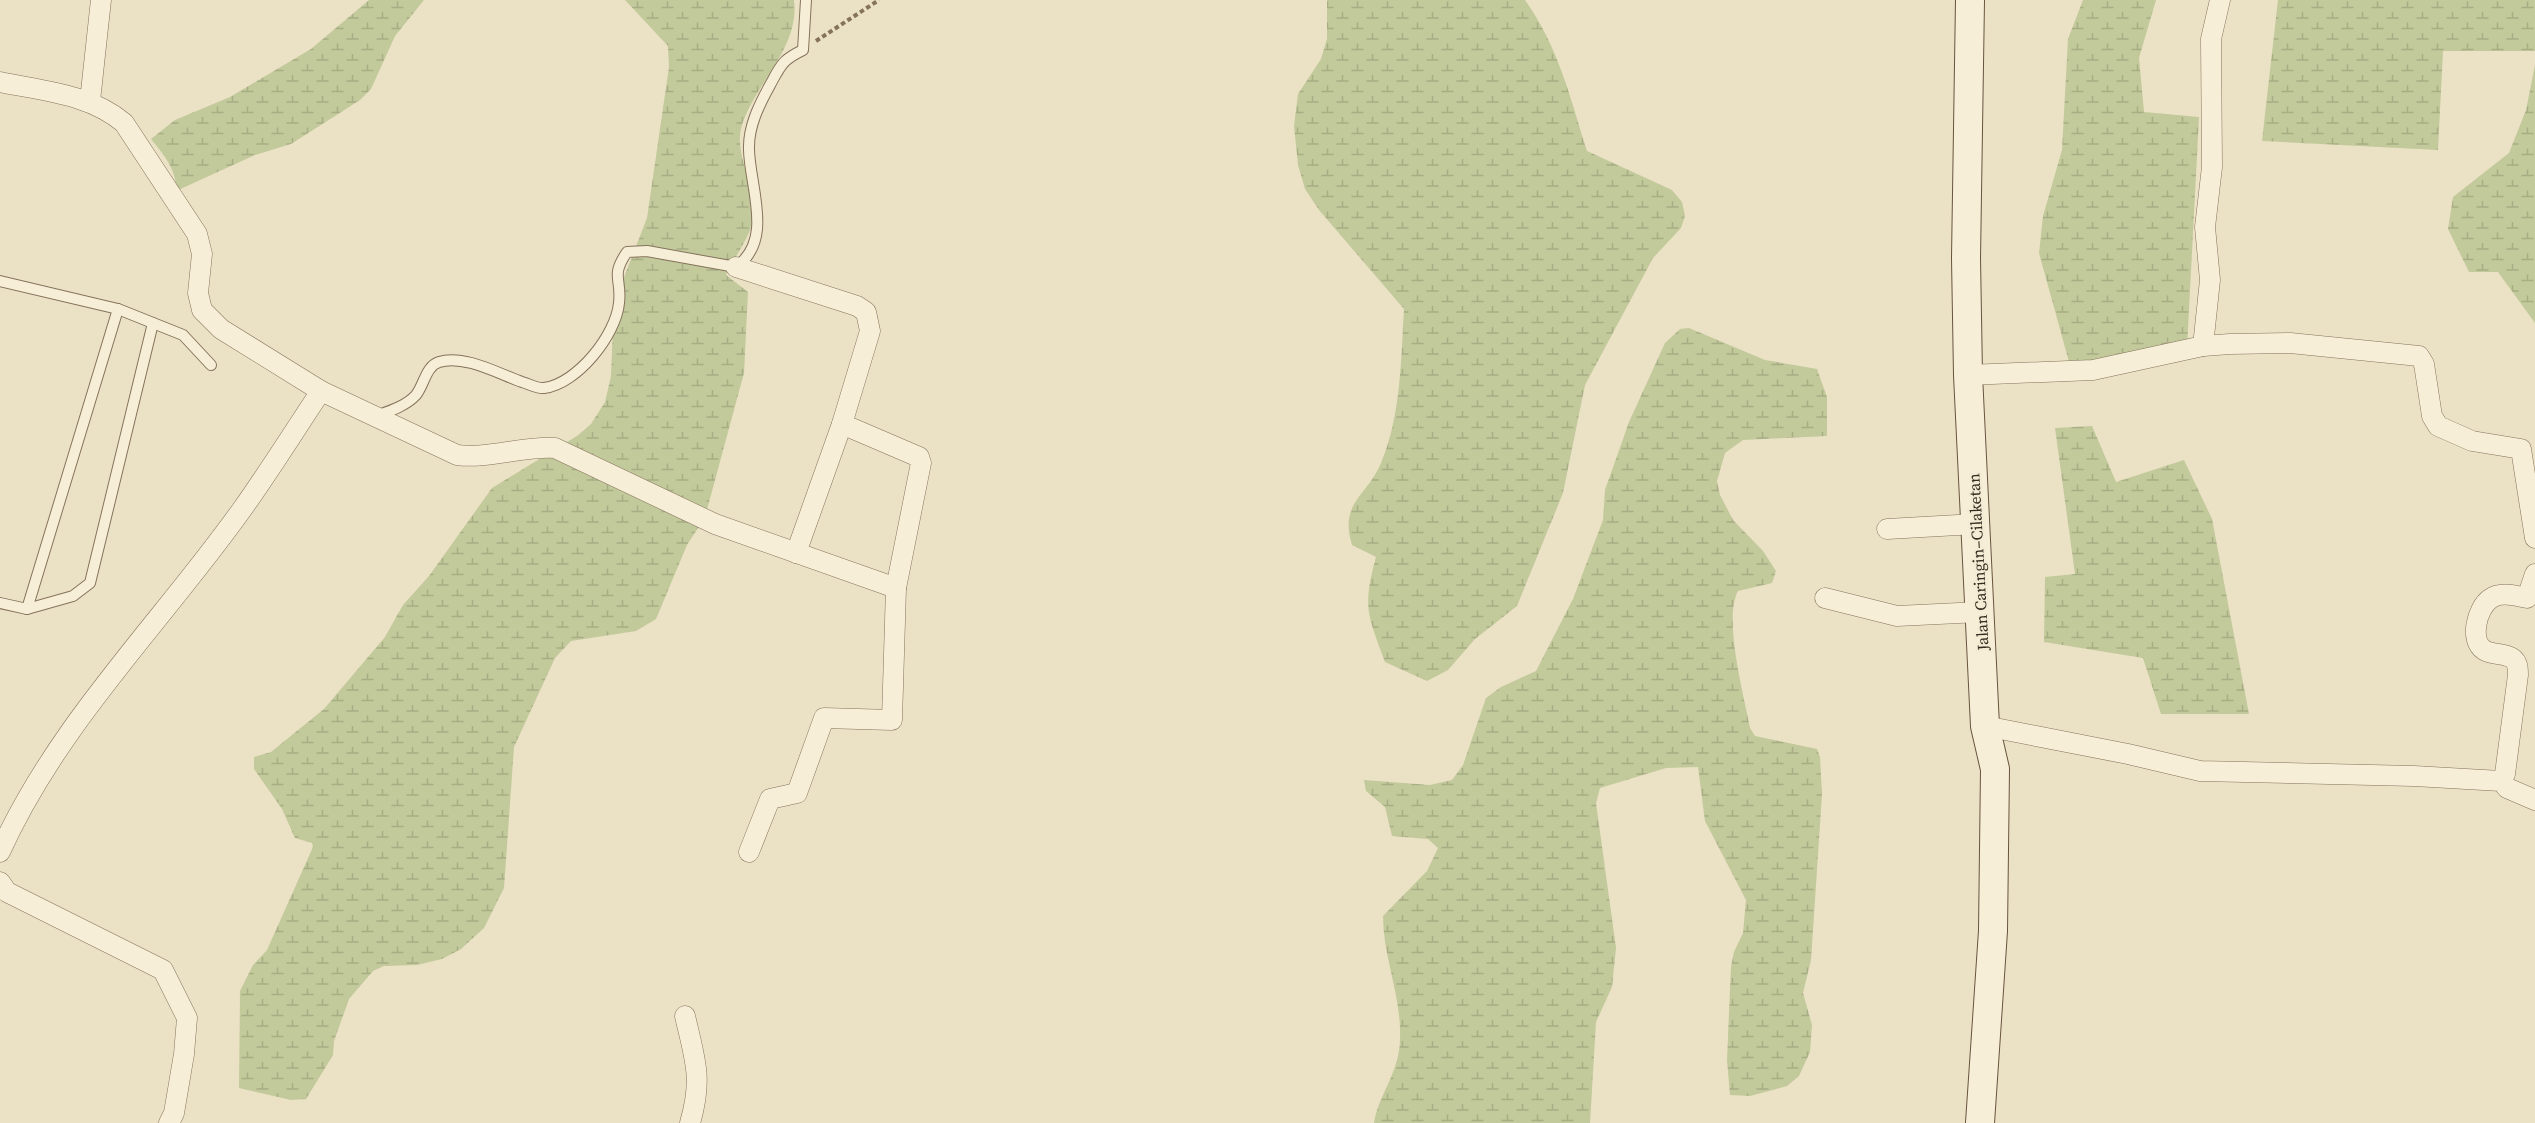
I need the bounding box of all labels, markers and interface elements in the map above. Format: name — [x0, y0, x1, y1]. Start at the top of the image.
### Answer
street label: Jalan Caringin–Cilaketan — [1962, 473, 1994, 652]

